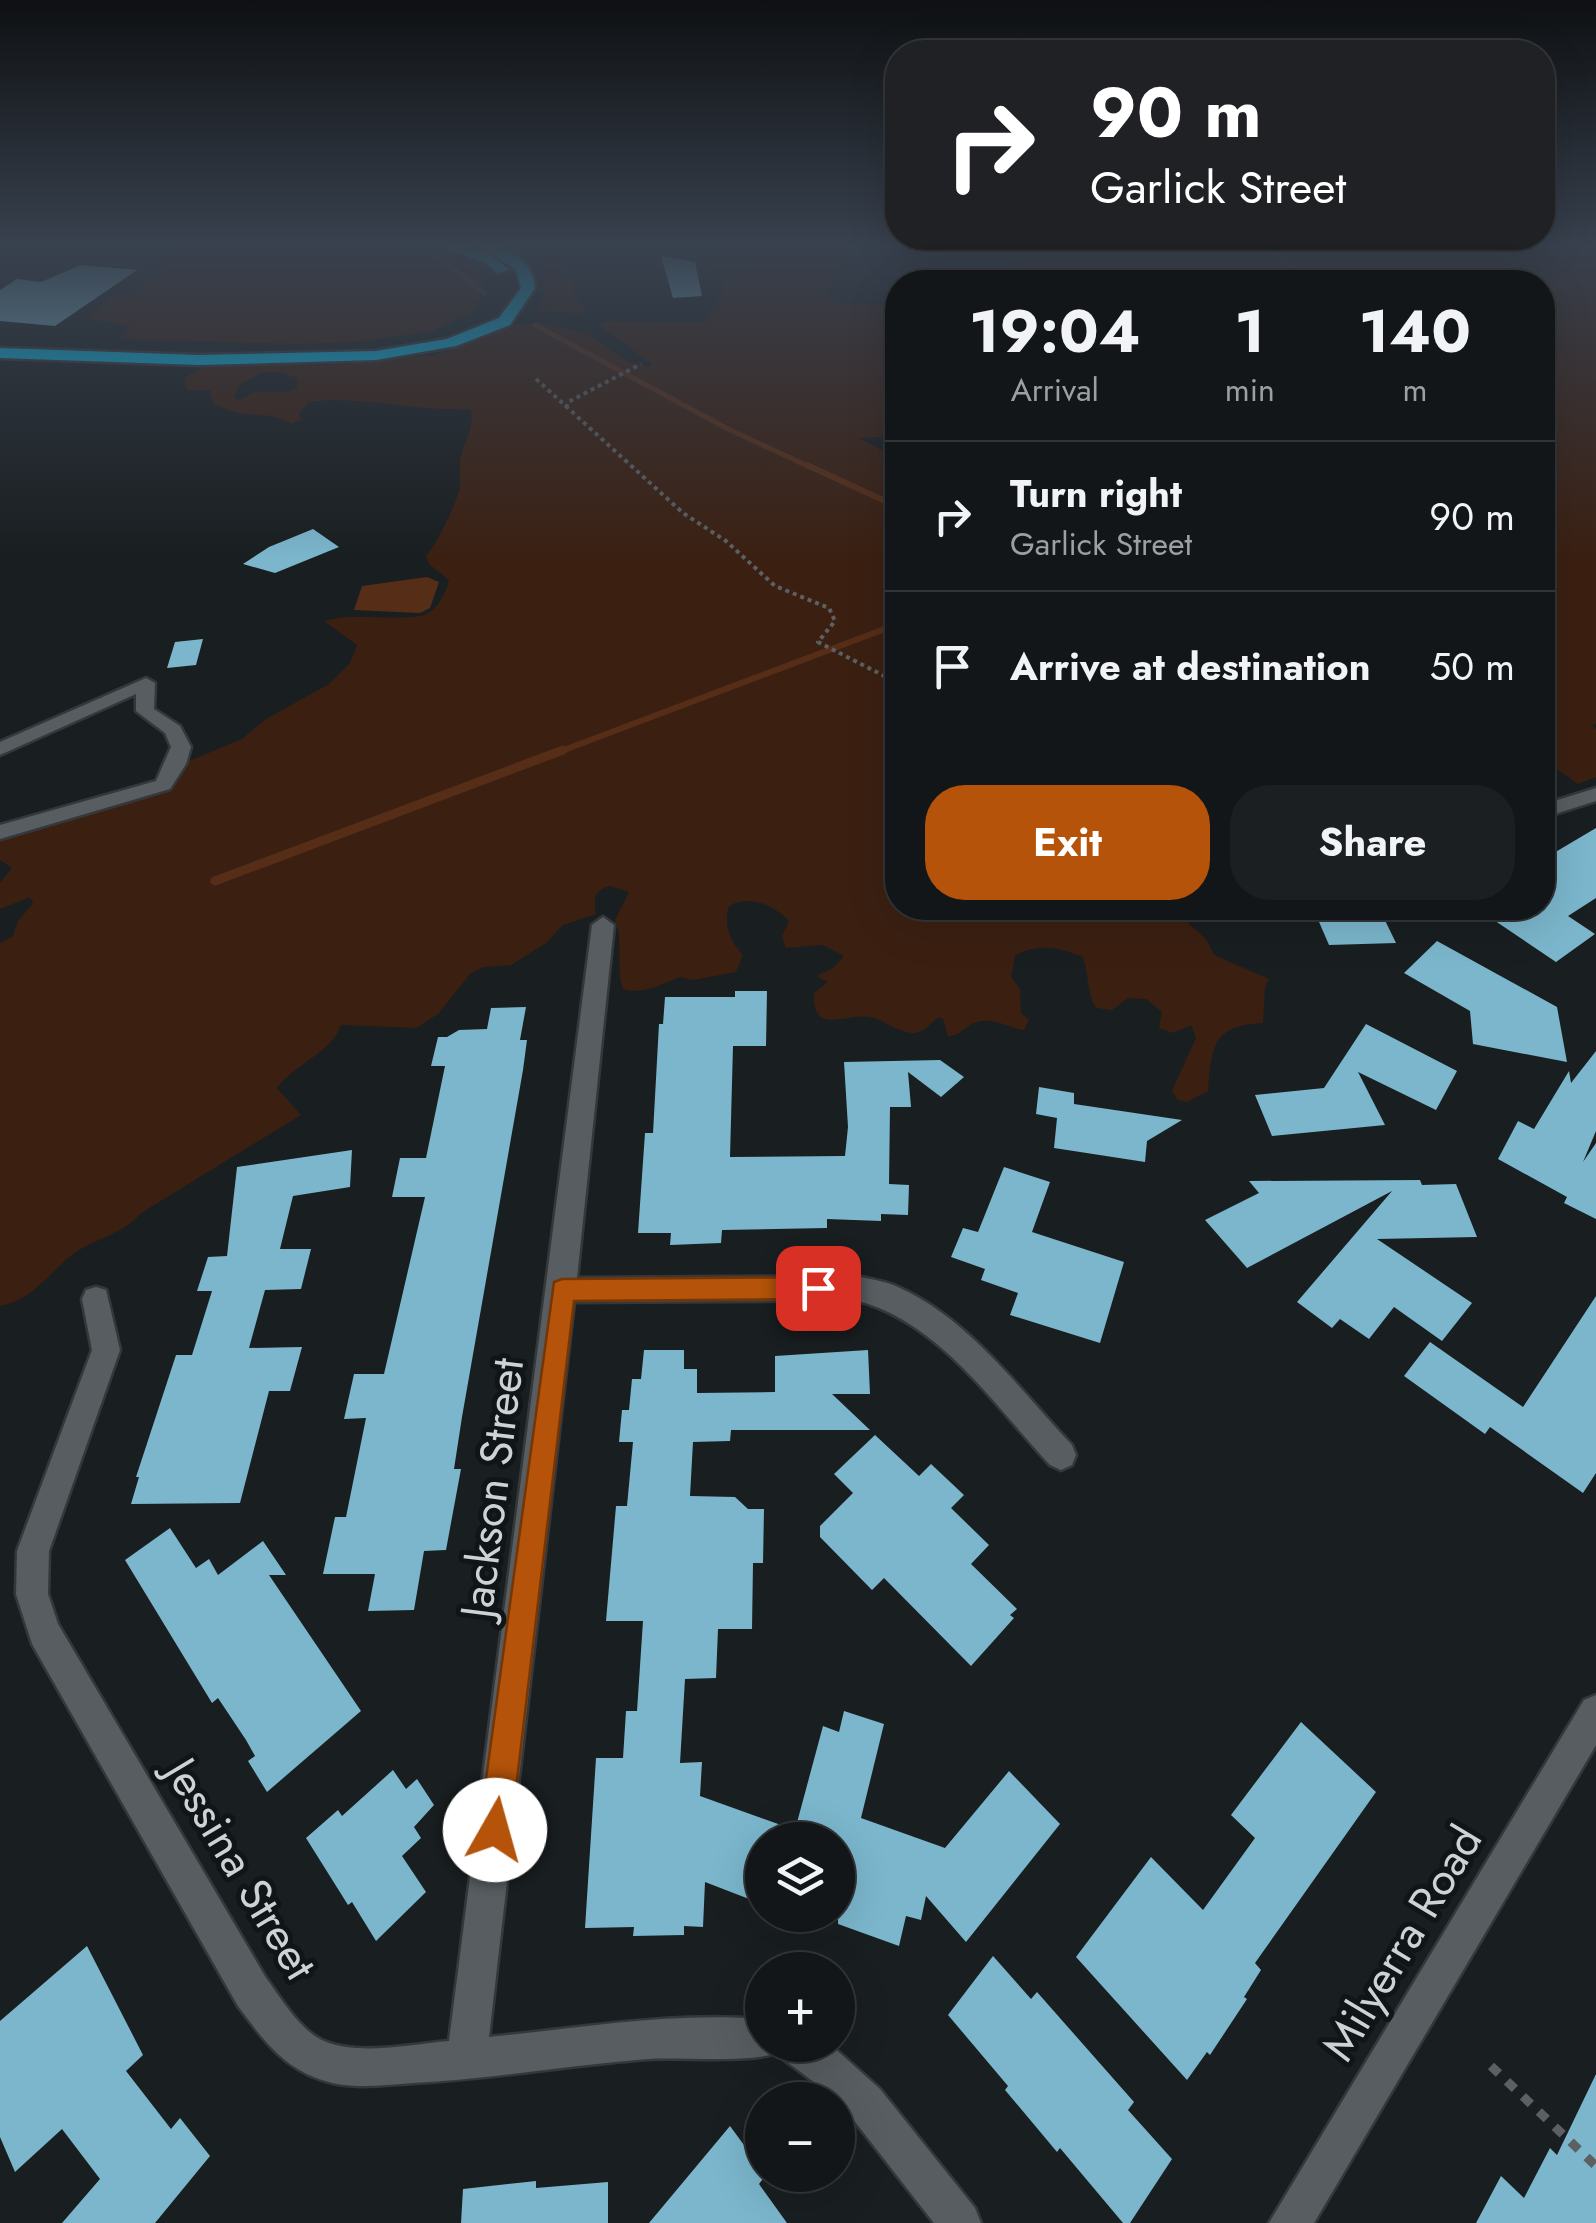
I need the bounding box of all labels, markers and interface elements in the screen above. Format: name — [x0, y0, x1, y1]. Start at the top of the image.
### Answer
text: 90 m — [1090, 62, 1262, 163]
icon: right — [925, 80, 1055, 210]
text: Garlick Street — [1090, 155, 1346, 220]
text: 19:04 — [969, 288, 1141, 375]
text: 1 — [1234, 288, 1265, 375]
text: 140 — [1359, 288, 1471, 375]
text: Arrival — [1011, 367, 1099, 413]
text: min — [1225, 367, 1275, 413]
text: m — [1402, 367, 1427, 413]
text: Turn right — [1010, 466, 1182, 521]
icon: right — [925, 489, 980, 544]
text: 90 m — [1429, 489, 1515, 544]
text: Garlick Street — [1010, 521, 1192, 567]
icon: arrive — [925, 639, 980, 694]
text: Arrive at destination — [1010, 639, 1371, 694]
text: 50 m — [1430, 639, 1515, 694]
button: Exit — [925, 785, 1210, 900]
button: Share — [1230, 785, 1515, 900]
pin — [776, 1246, 861, 1331]
icon: arrive — [791, 1261, 846, 1316]
street label: Jackson Street — [443, 1354, 540, 1626]
street label: Jessina Street — [147, 1742, 333, 1992]
position arrow — [443, 1778, 547, 1882]
street label: Milyerra Road — [1306, 1813, 1498, 2073]
map controls — [745, 1822, 855, 2192]
button: layers — [745, 1822, 855, 1932]
button: + — [745, 1952, 855, 2062]
button: − — [745, 2082, 855, 2192]

